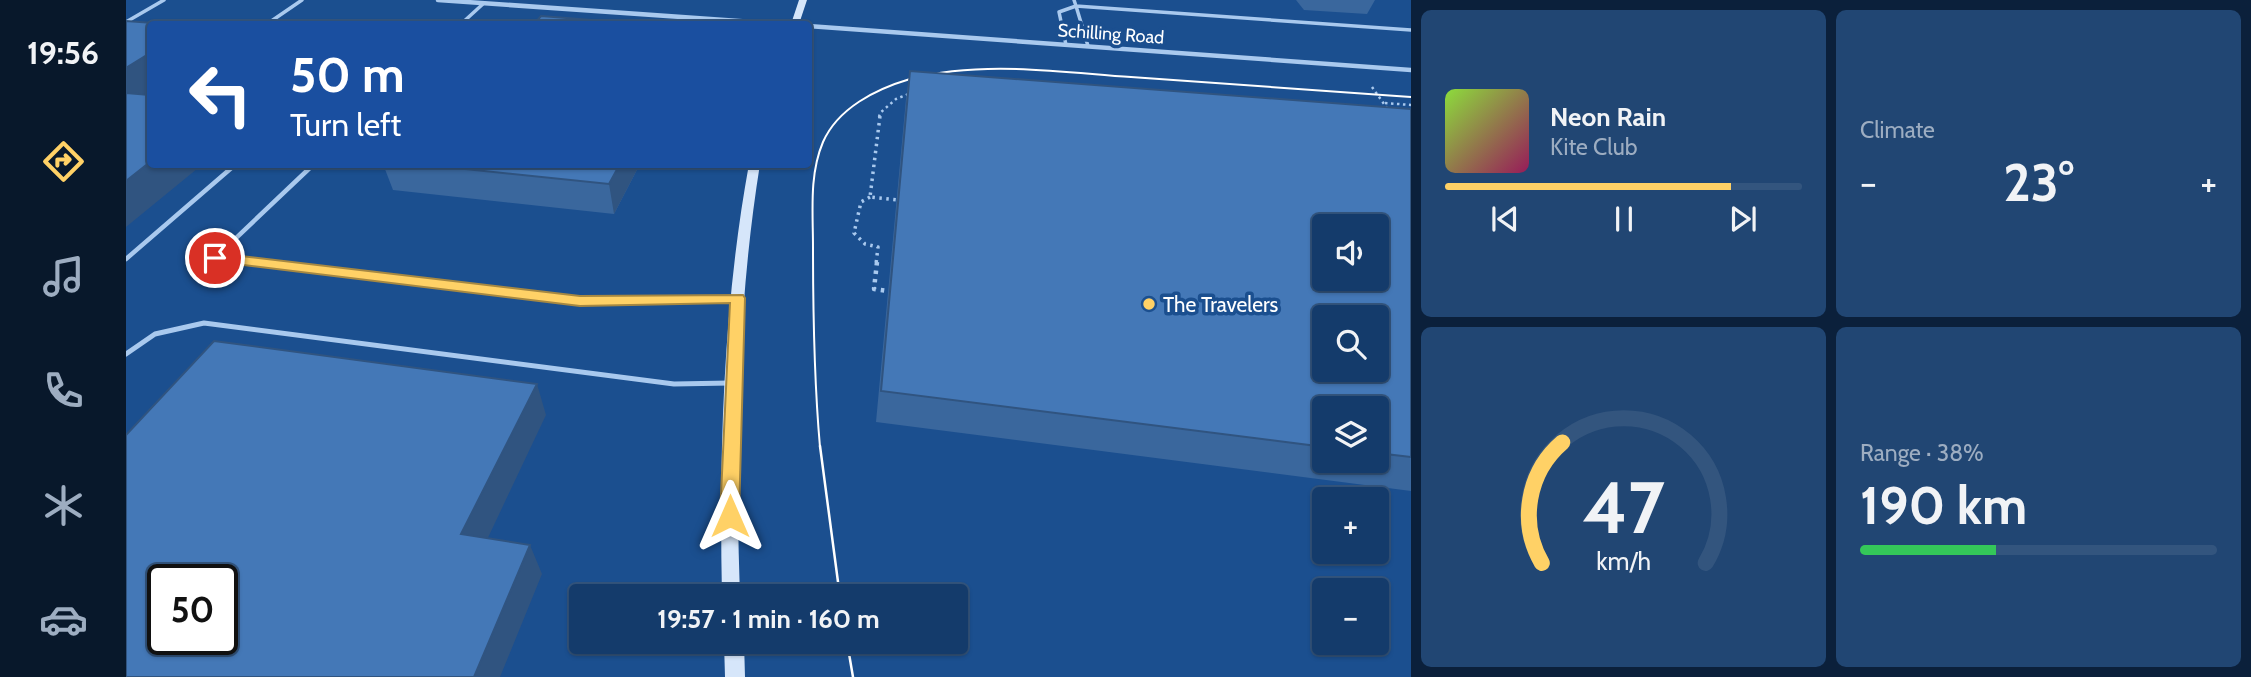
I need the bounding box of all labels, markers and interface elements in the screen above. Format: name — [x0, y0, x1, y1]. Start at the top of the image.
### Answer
street label: Schilling Road — [1057, 19, 1165, 49]
text: 19:56 — [27, 33, 99, 72]
text: 50 m — [290, 45, 405, 104]
icon: left — [175, 49, 266, 140]
text: Neon Rain — [1550, 101, 1666, 133]
text: Turn left — [290, 105, 401, 144]
text: Climate — [1860, 116, 1935, 144]
text: Kite Club — [1550, 133, 1637, 161]
icon: directions — [39, 137, 88, 186]
text: 23° — [2003, 151, 2074, 214]
text: − — [1860, 159, 1877, 206]
text: + — [2200, 159, 2217, 206]
icon: previous — [1486, 200, 1524, 238]
icon: pause — [1605, 200, 1643, 238]
icon: next — [1724, 200, 1762, 238]
map controls — [1312, 214, 1389, 655]
button: sound — [1312, 214, 1389, 291]
pin — [185, 228, 245, 288]
icon: arrive — [196, 239, 234, 277]
icon: music — [39, 252, 88, 301]
place label: The Travelers — [1163, 292, 1279, 317]
marker: The Travelers — [1141, 296, 1157, 312]
button: search — [1312, 305, 1389, 382]
icon: phone — [39, 366, 88, 415]
button: layers — [1312, 396, 1389, 473]
text: Range · 38% — [1860, 439, 1984, 467]
text: 47 — [1582, 463, 1665, 551]
text: 190 km — [1860, 474, 2027, 537]
position arrow — [693, 479, 767, 553]
icon: climate — [39, 481, 88, 530]
button: + — [1312, 487, 1389, 564]
text: km/h — [1596, 546, 1651, 576]
speed limit sign: 50 — [147, 564, 238, 655]
button: − — [1312, 578, 1389, 655]
icon: car — [39, 595, 88, 644]
text: 19:57 · 1 min · 160 m — [657, 603, 880, 635]

